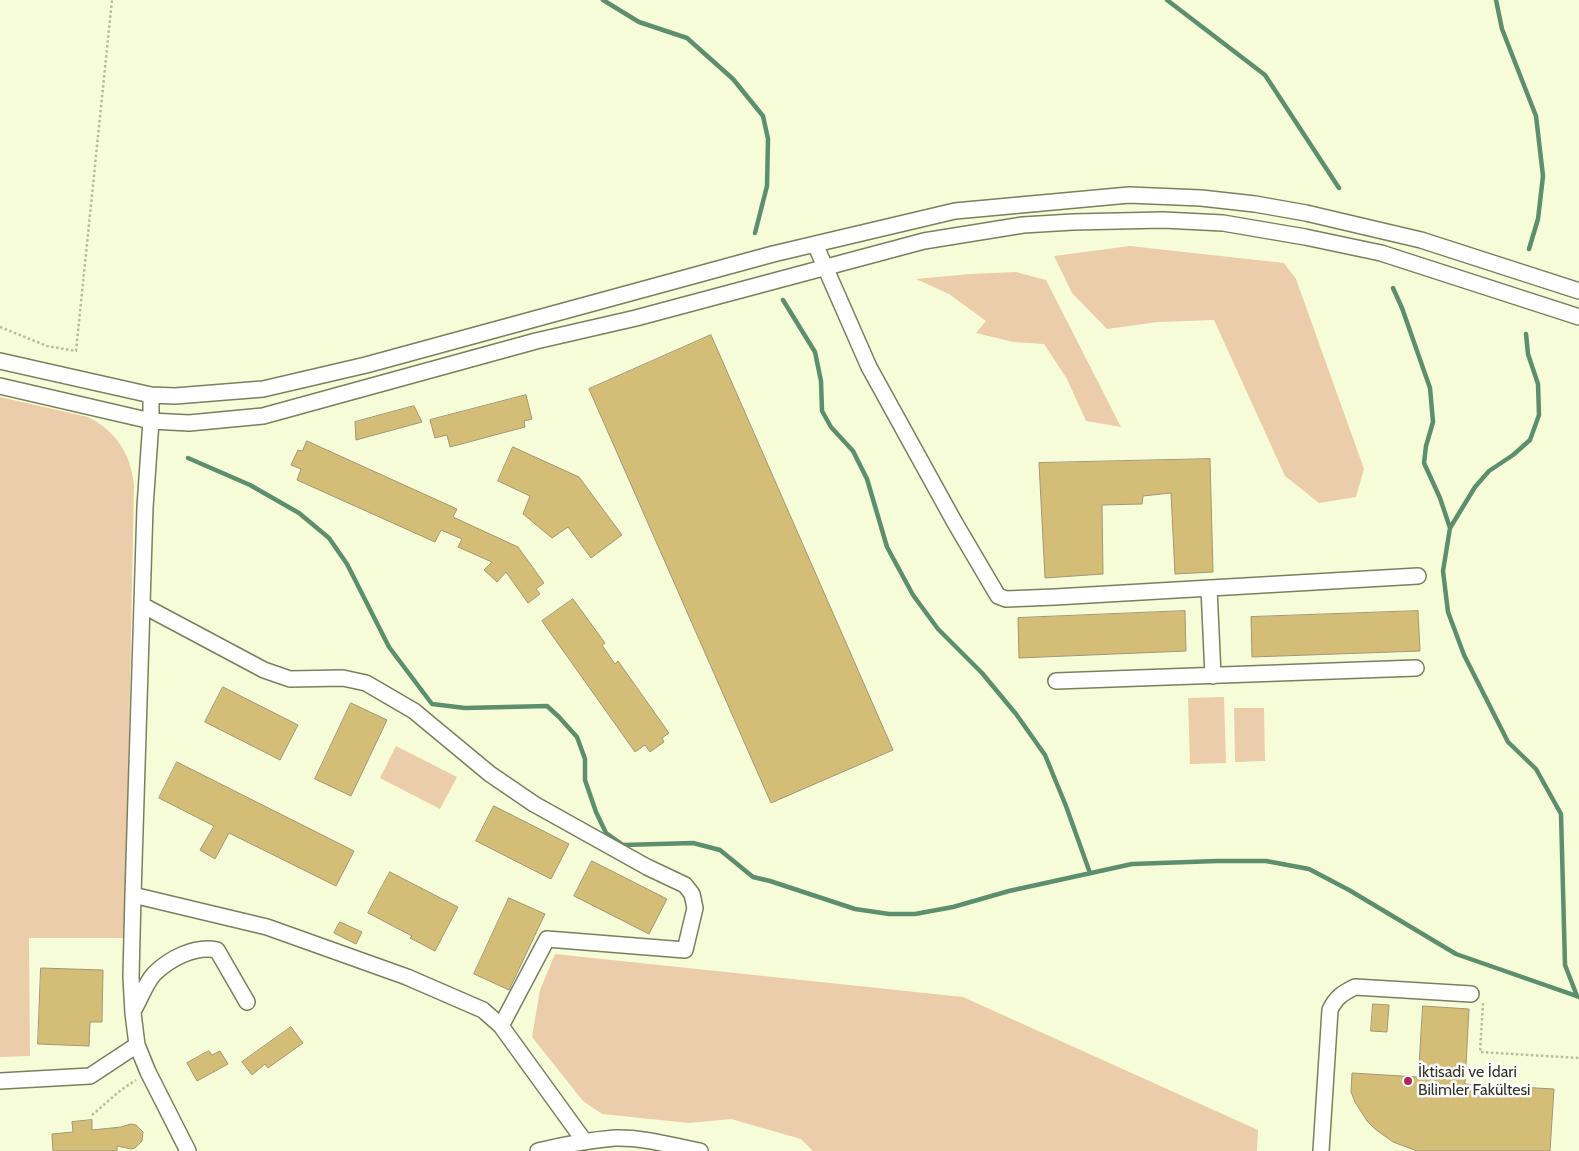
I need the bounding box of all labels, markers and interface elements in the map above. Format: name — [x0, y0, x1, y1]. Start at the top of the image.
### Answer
place label: İktisadi ve İdari Bilimler Fakültesi — [1418, 1062, 1531, 1100]
marker: İktisadi ve İdari Bilimler Fakültesi — [1402, 1075, 1414, 1087]

